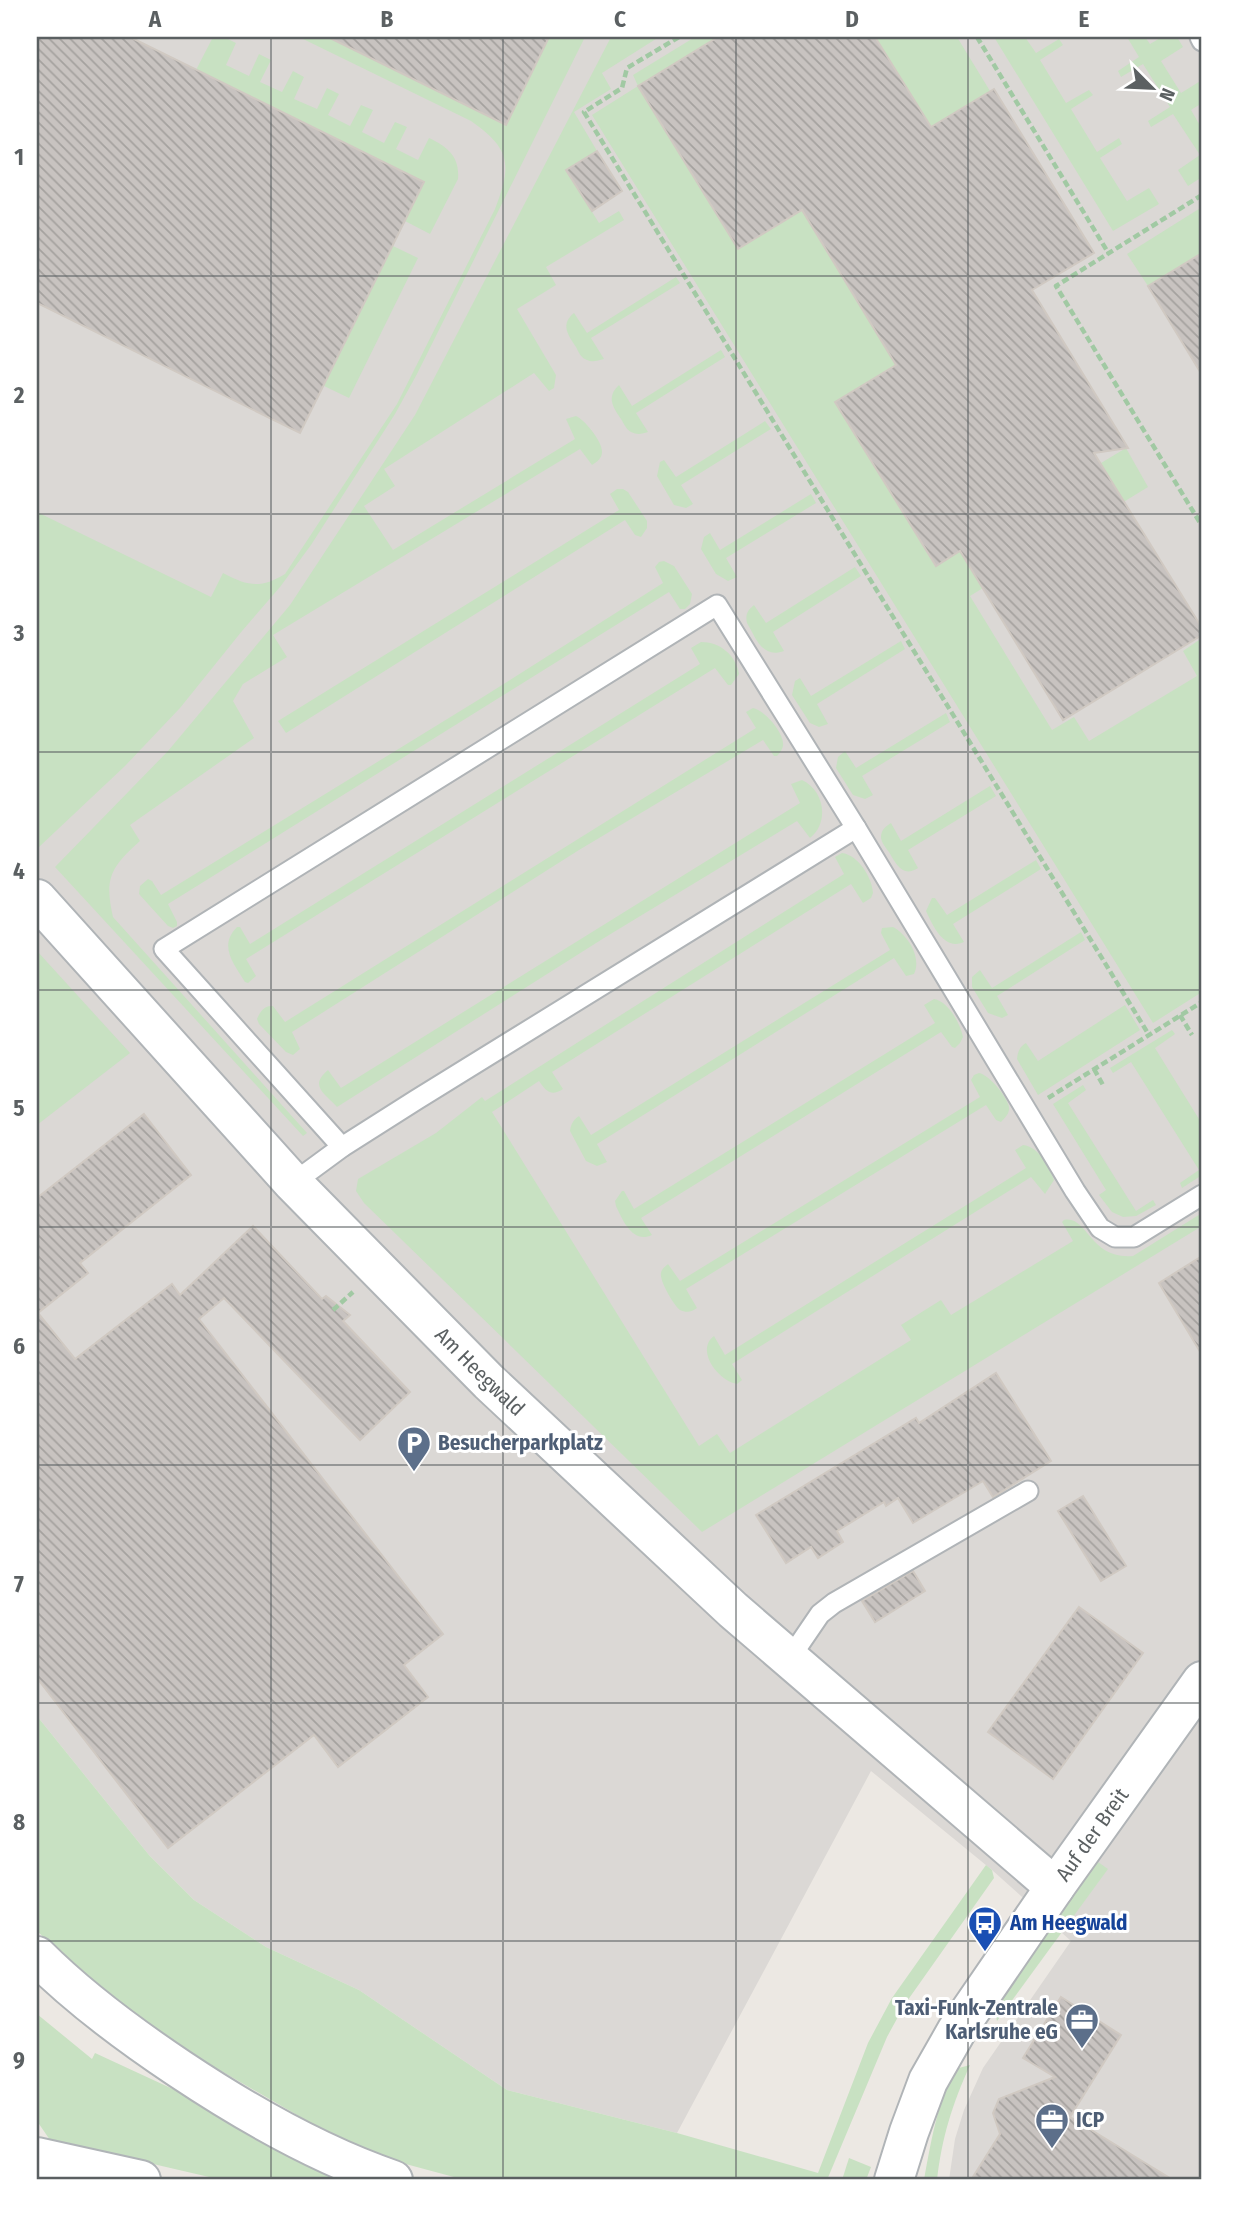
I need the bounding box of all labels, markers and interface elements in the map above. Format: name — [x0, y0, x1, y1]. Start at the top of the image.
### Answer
text: A — [148, 5, 162, 33]
text: B — [381, 5, 394, 33]
text: C — [614, 5, 626, 33]
text: D — [845, 5, 859, 33]
text: E — [1079, 5, 1090, 33]
north arrow — [1116, 52, 1186, 122]
text: N — [1154, 85, 1180, 105]
text: 1 — [14, 143, 24, 171]
text: 2 — [13, 381, 25, 409]
text: 3 — [13, 619, 25, 647]
text: 4 — [13, 857, 25, 885]
text: 5 — [13, 1094, 25, 1122]
street label: Am Heegwald — [430, 1322, 530, 1422]
text: 6 — [13, 1332, 25, 1360]
parking icon: Besucherparkplatz — [395, 1424, 433, 1473]
place label: Besucherparkplatz — [438, 1430, 603, 1456]
text: 7 — [14, 1570, 24, 1598]
street label: Auf der Breit — [1050, 1783, 1134, 1886]
text: 8 — [13, 1808, 25, 1836]
bus stop icon: Am Heegwald — [966, 1904, 1004, 1953]
place label: Am Heegwald — [1009, 1910, 1128, 1936]
place label: Taxi-Funk-Zentrale Karlsruhe eG — [895, 1995, 1058, 2045]
office icon: Taxi-Funk-Zentrale Karlsruhe eG — [1063, 2001, 1101, 2050]
text: 9 — [13, 2046, 25, 2074]
office icon: ICP — [1033, 2101, 1071, 2150]
place label: ICP — [1076, 2107, 1105, 2133]

